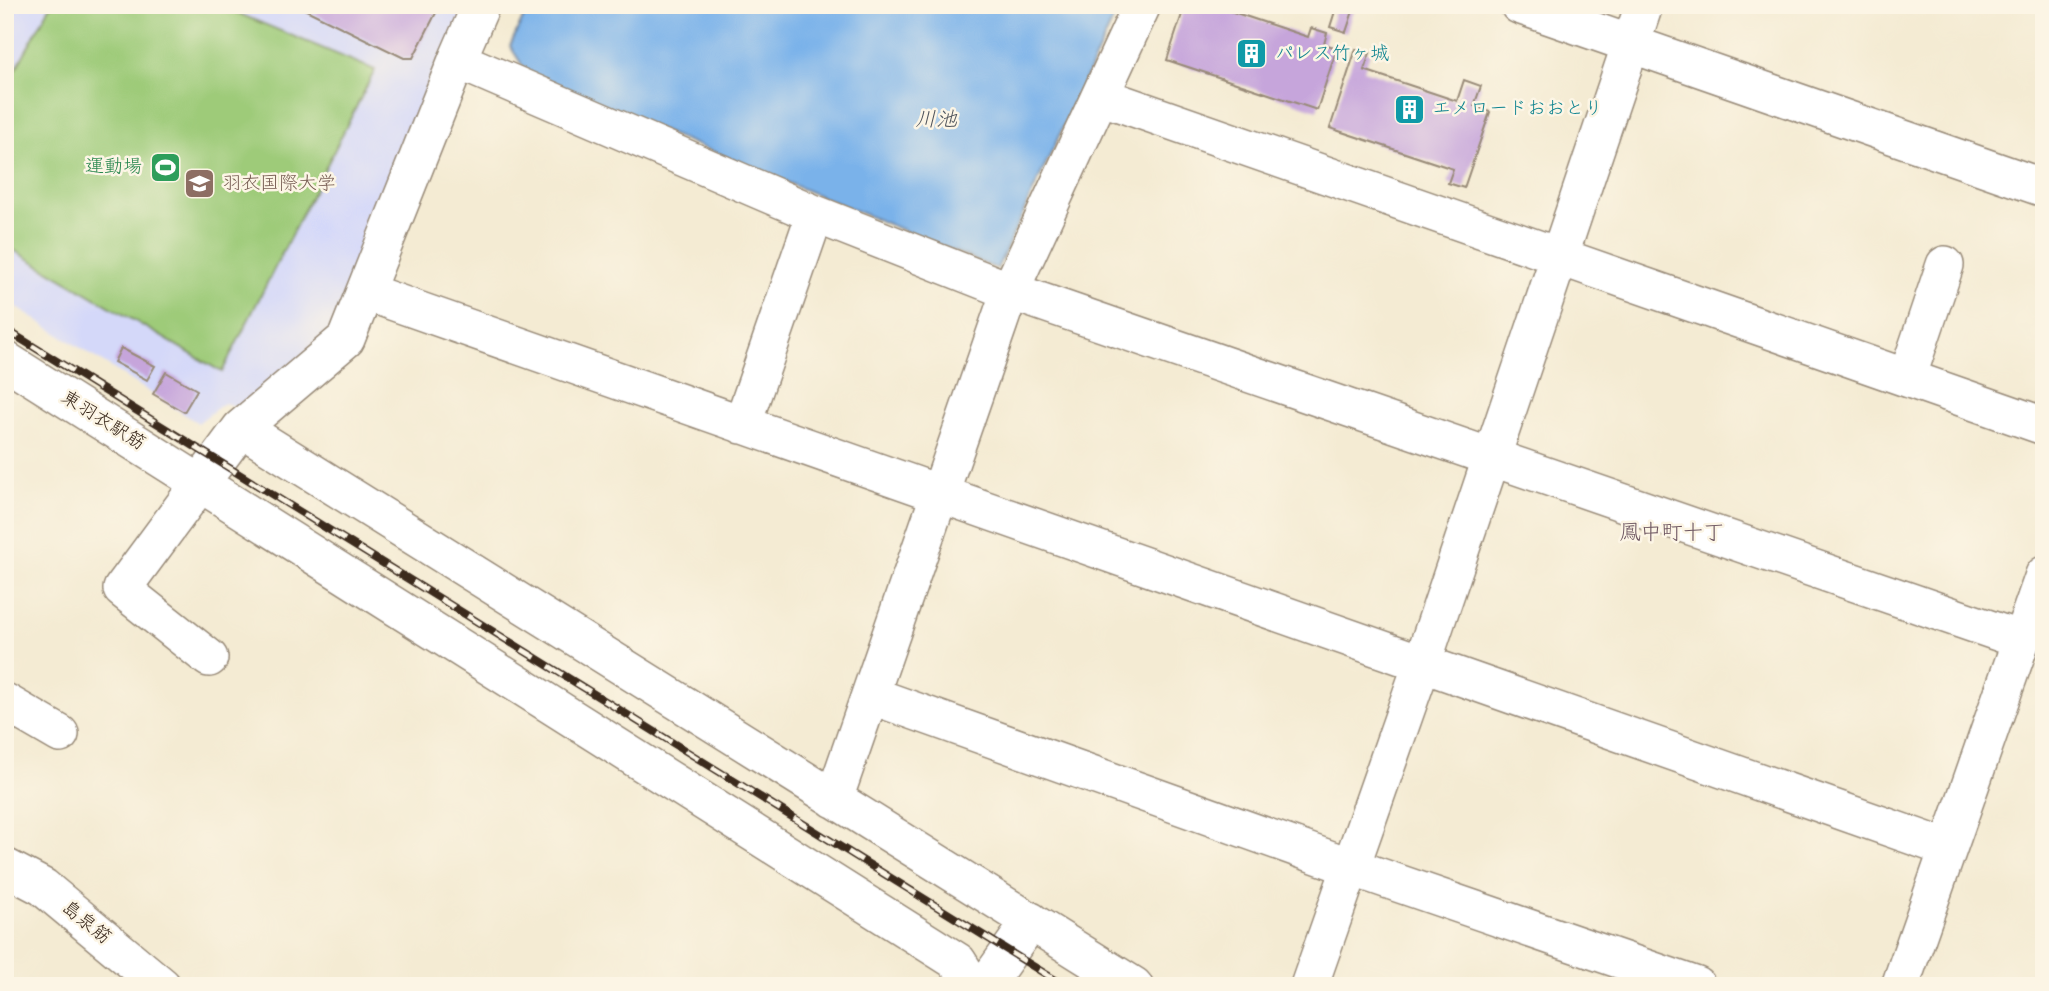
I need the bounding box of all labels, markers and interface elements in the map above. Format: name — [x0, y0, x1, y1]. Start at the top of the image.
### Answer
building icon: パレス竹ヶ城 — [1235, 37, 1269, 71]
place label: パレス竹ヶ城 — [1275, 39, 1389, 69]
building icon: エメロードおおとり — [1392, 92, 1426, 126]
place label: エメロードおおとり — [1432, 94, 1603, 124]
water label: 川池 — [915, 104, 958, 137]
sports icon: 運動場 — [148, 150, 182, 184]
place label: 運動場 — [85, 152, 142, 182]
school or university icon: 羽衣国際大学 — [182, 167, 216, 201]
place label: 羽衣国際大学 — [222, 169, 336, 199]
street label: 東羽衣駅筋 — [55, 383, 151, 459]
district label: 鳳中町十丁 — [1620, 517, 1725, 550]
street label: 島泉筋 — [54, 893, 118, 953]

